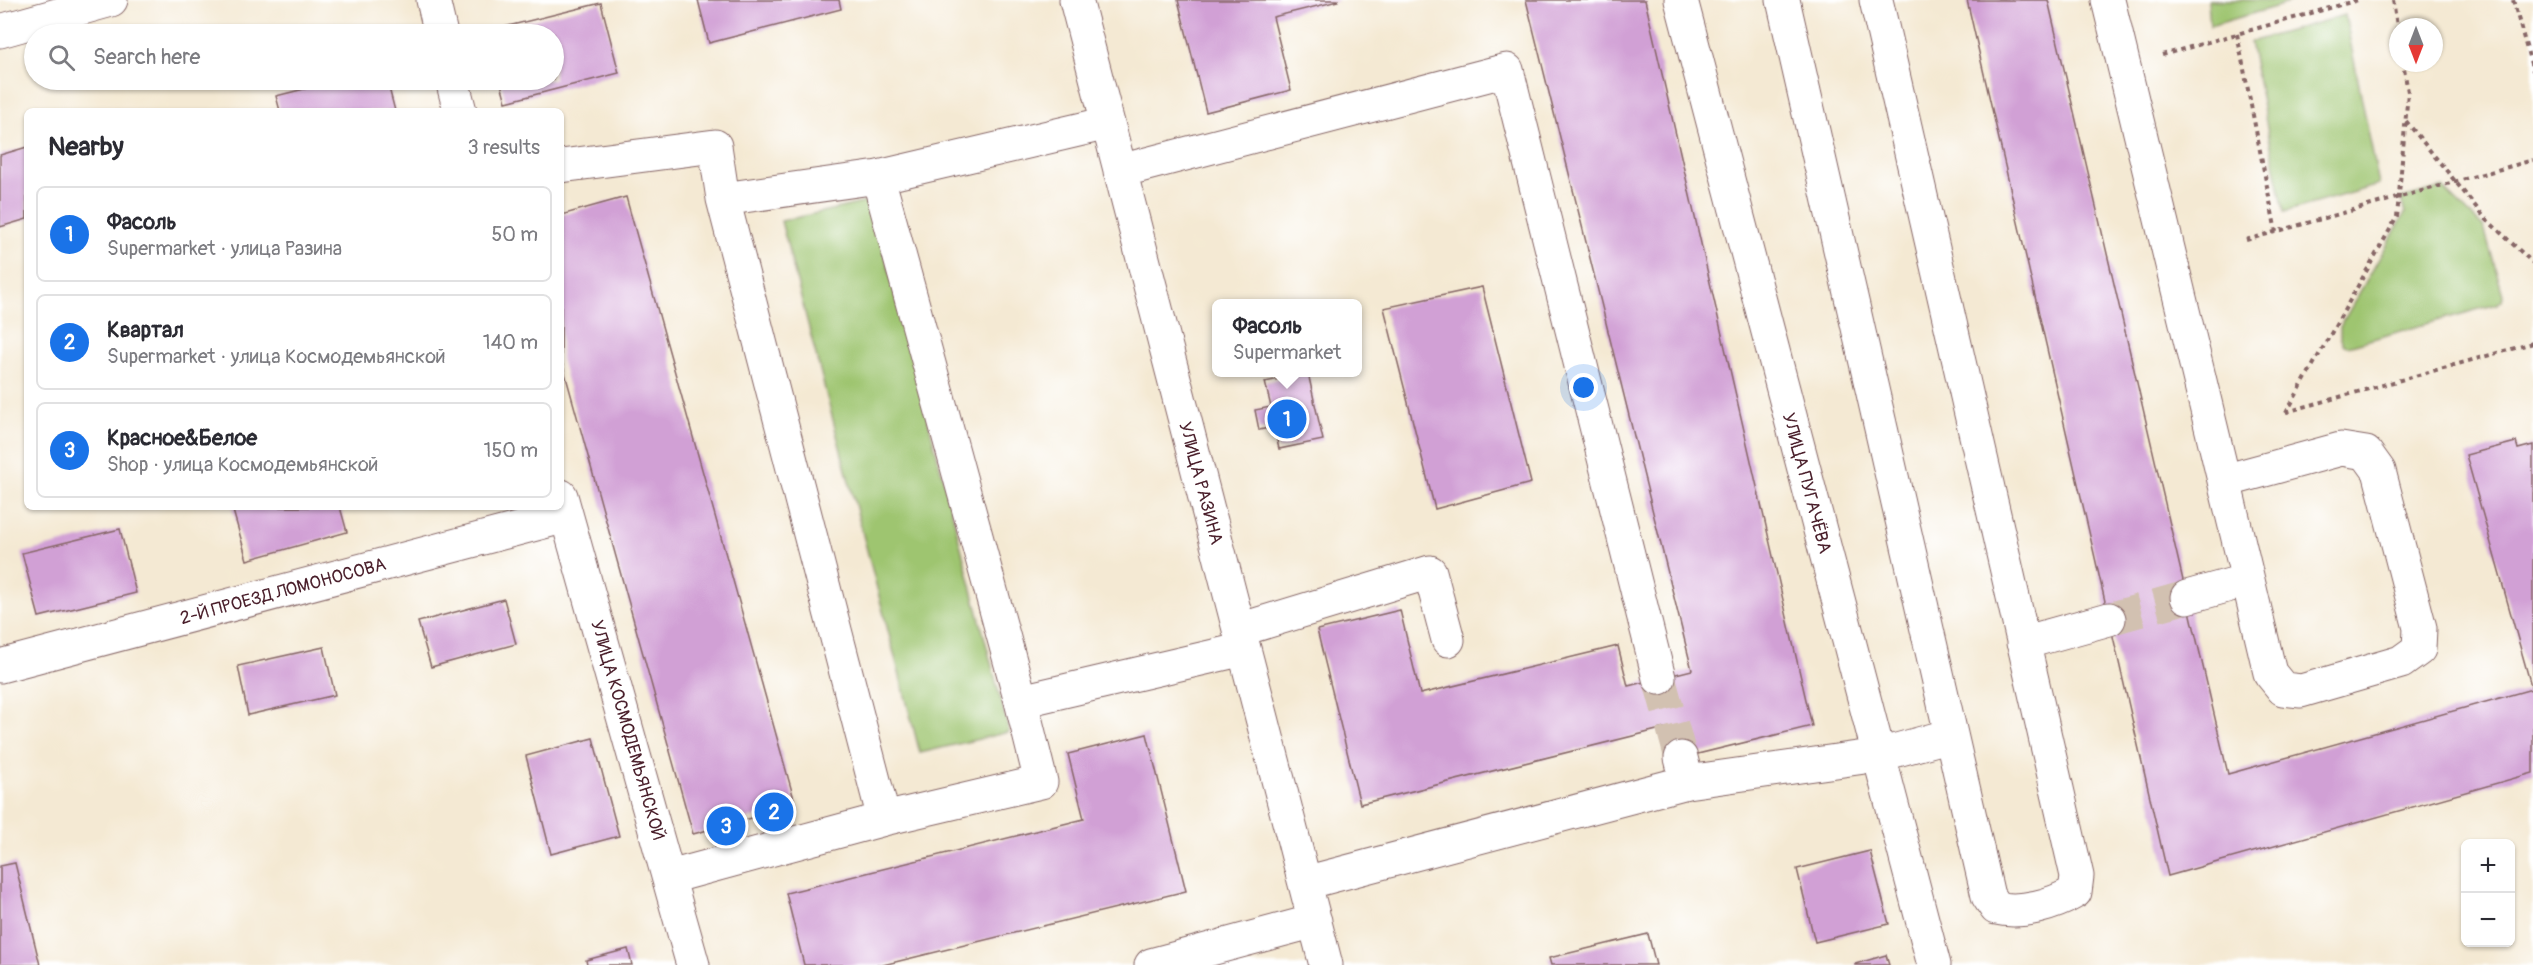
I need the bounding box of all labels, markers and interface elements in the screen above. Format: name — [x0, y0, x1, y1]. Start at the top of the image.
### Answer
north arrow — [2389, 18, 2443, 72]
search box — [24, 24, 564, 90]
icon: search — [45, 41, 78, 74]
text: Search here — [93, 43, 200, 71]
text: Nearby — [48, 131, 124, 163]
text: 3 results — [468, 135, 540, 160]
text: Фасоль — [107, 208, 177, 236]
text: 1 — [66, 222, 73, 247]
text: 50 m — [491, 222, 538, 247]
text: Supermarket · улица Разина — [107, 236, 342, 261]
popup — [1212, 299, 1362, 377]
text: Фасоль — [1233, 312, 1302, 340]
text: Квартал — [107, 316, 184, 344]
text: 2 — [64, 330, 75, 355]
text: 140 m — [483, 330, 538, 355]
text: Supermarket — [1233, 340, 1341, 365]
text: Supermarket · улица Космодемьянской — [107, 344, 446, 369]
your location — [1569, 373, 1598, 402]
pin: 1 — [1268, 396, 1306, 442]
street label: УЛИЦА ПУГАЧЁВА — [1777, 410, 1836, 556]
street label: УЛИЦА РАЗИНА — [1173, 419, 1228, 547]
text: Красное&Белое — [107, 424, 257, 452]
text: 3 — [64, 438, 75, 463]
text: 150 m — [484, 438, 538, 463]
text: Shop · улица Космодемьянской — [107, 452, 378, 477]
street label: 2-Й ПРОЕЗД ЛОМОНОСОВА — [178, 553, 389, 630]
street label: УЛИЦА КОСМОДЕМЬЯНСКОЙ — [585, 618, 670, 843]
pin: 2 — [754, 790, 794, 834]
pin: 3 — [706, 804, 746, 848]
map controls — [2461, 839, 2515, 947]
button: + — [2461, 839, 2515, 893]
button: − — [2461, 893, 2515, 947]

